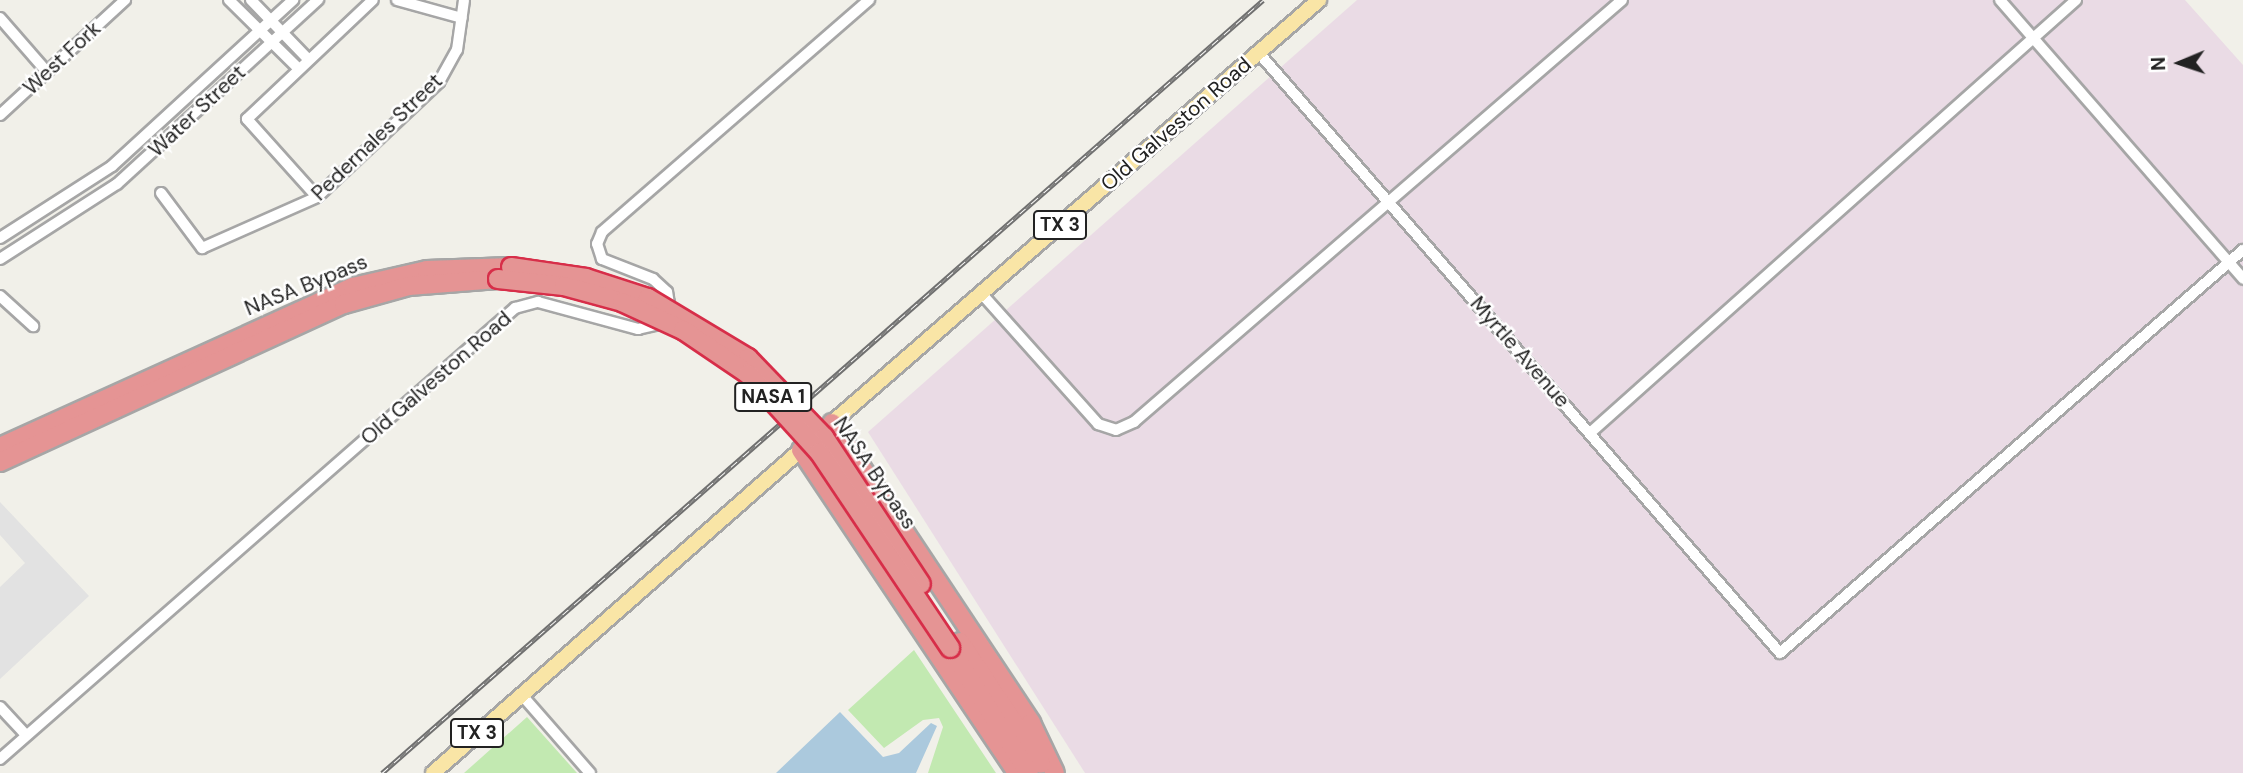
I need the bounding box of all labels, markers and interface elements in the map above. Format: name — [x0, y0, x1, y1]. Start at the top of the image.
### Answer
street label: West Fork — [18, 16, 106, 100]
north arrow — [2145, 28, 2215, 98]
street label: Old Galveston Road — [1096, 52, 1256, 196]
text: N — [2146, 56, 2171, 71]
street label: Water Street — [143, 60, 251, 162]
street label: Pedernales Street — [306, 68, 448, 206]
road number: TX 3 — [1032, 210, 1088, 241]
street label: NASA Bypass — [241, 249, 371, 321]
street label: Myrtle Avenue — [1465, 291, 1575, 413]
street label: Old Galveston Road — [356, 306, 516, 450]
road number: NASA 1 — [733, 382, 813, 412]
street label: NASA Bypass — [828, 412, 922, 534]
road number: TX 3 — [449, 718, 505, 748]

